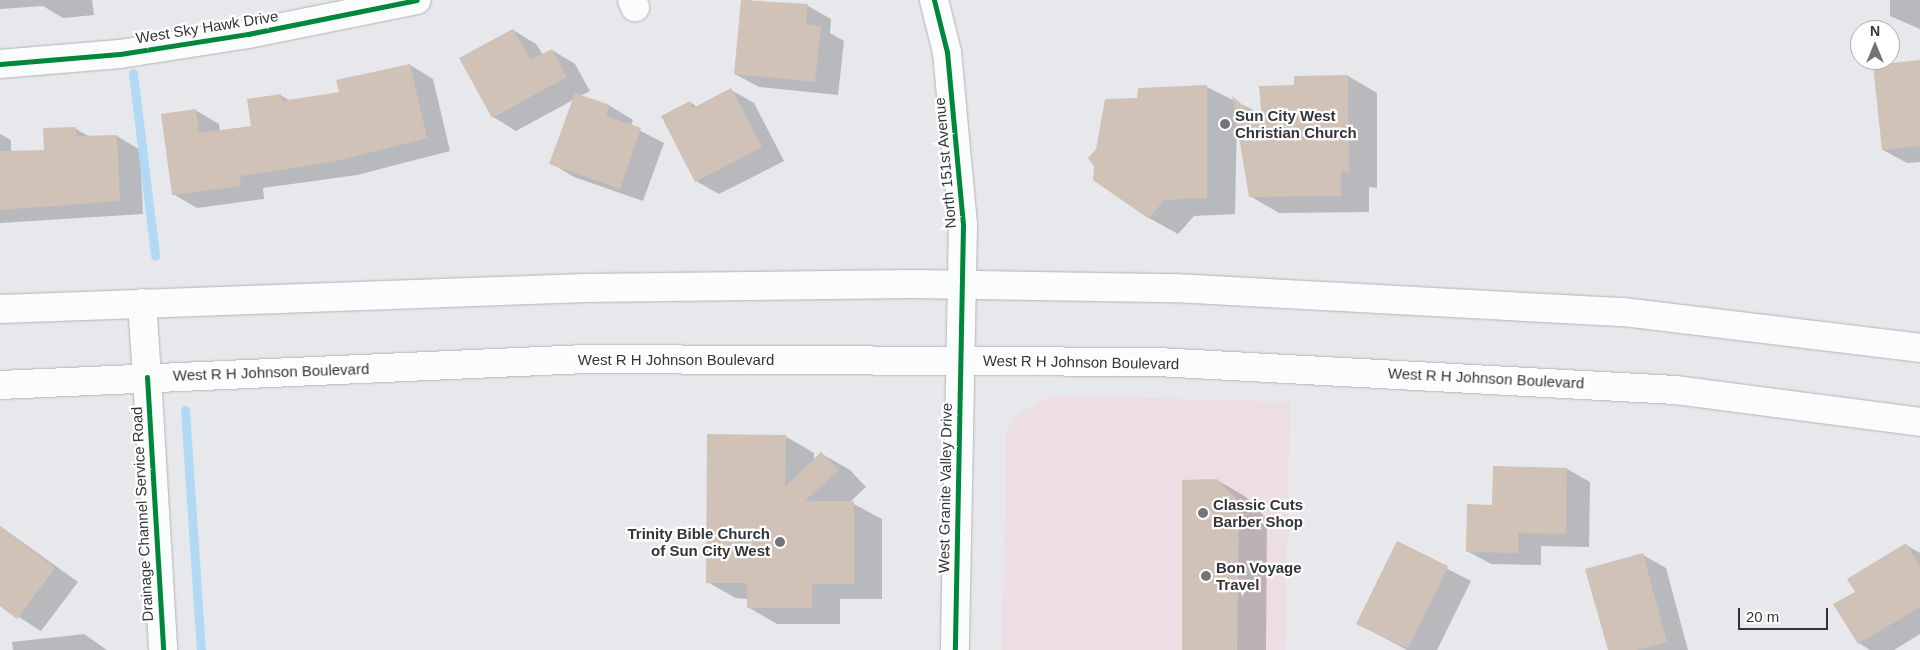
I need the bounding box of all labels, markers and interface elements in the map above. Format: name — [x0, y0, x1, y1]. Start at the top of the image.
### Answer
street label: West Sky Hawk Drive — [135, 7, 279, 47]
north arrow — [1850, 20, 1900, 70]
text: N — [1870, 23, 1880, 39]
street label: North 151st Avenue — [930, 96, 960, 230]
place label: Sun City West Christian Church — [1235, 106, 1357, 141]
marker: Sun City West Christian Church — [1219, 118, 1231, 130]
street label: West R H Johnson Boulevard — [578, 351, 774, 369]
street label: West R H Johnson Boulevard — [983, 351, 1179, 373]
street label: West R H Johnson Boulevard — [173, 360, 369, 384]
street label: West R H Johnson Boulevard — [1387, 364, 1585, 392]
street label: West Granite Valley Drive — [935, 403, 955, 573]
street label: Drainage Channel Service Road — [127, 406, 157, 622]
place label: Classic Cuts Barber Shop — [1213, 495, 1303, 530]
marker: Classic Cuts Barber Shop — [1197, 507, 1209, 519]
place label: Trinity Bible Church of Sun City West — [627, 524, 770, 559]
marker: Trinity Bible Church of Sun City West — [774, 536, 786, 548]
place label: Bon Voyage Travel — [1216, 558, 1302, 593]
marker: Bon Voyage Travel — [1200, 570, 1212, 582]
scale bar — [1740, 598, 1830, 630]
text: 20 m — [1746, 608, 1779, 625]

